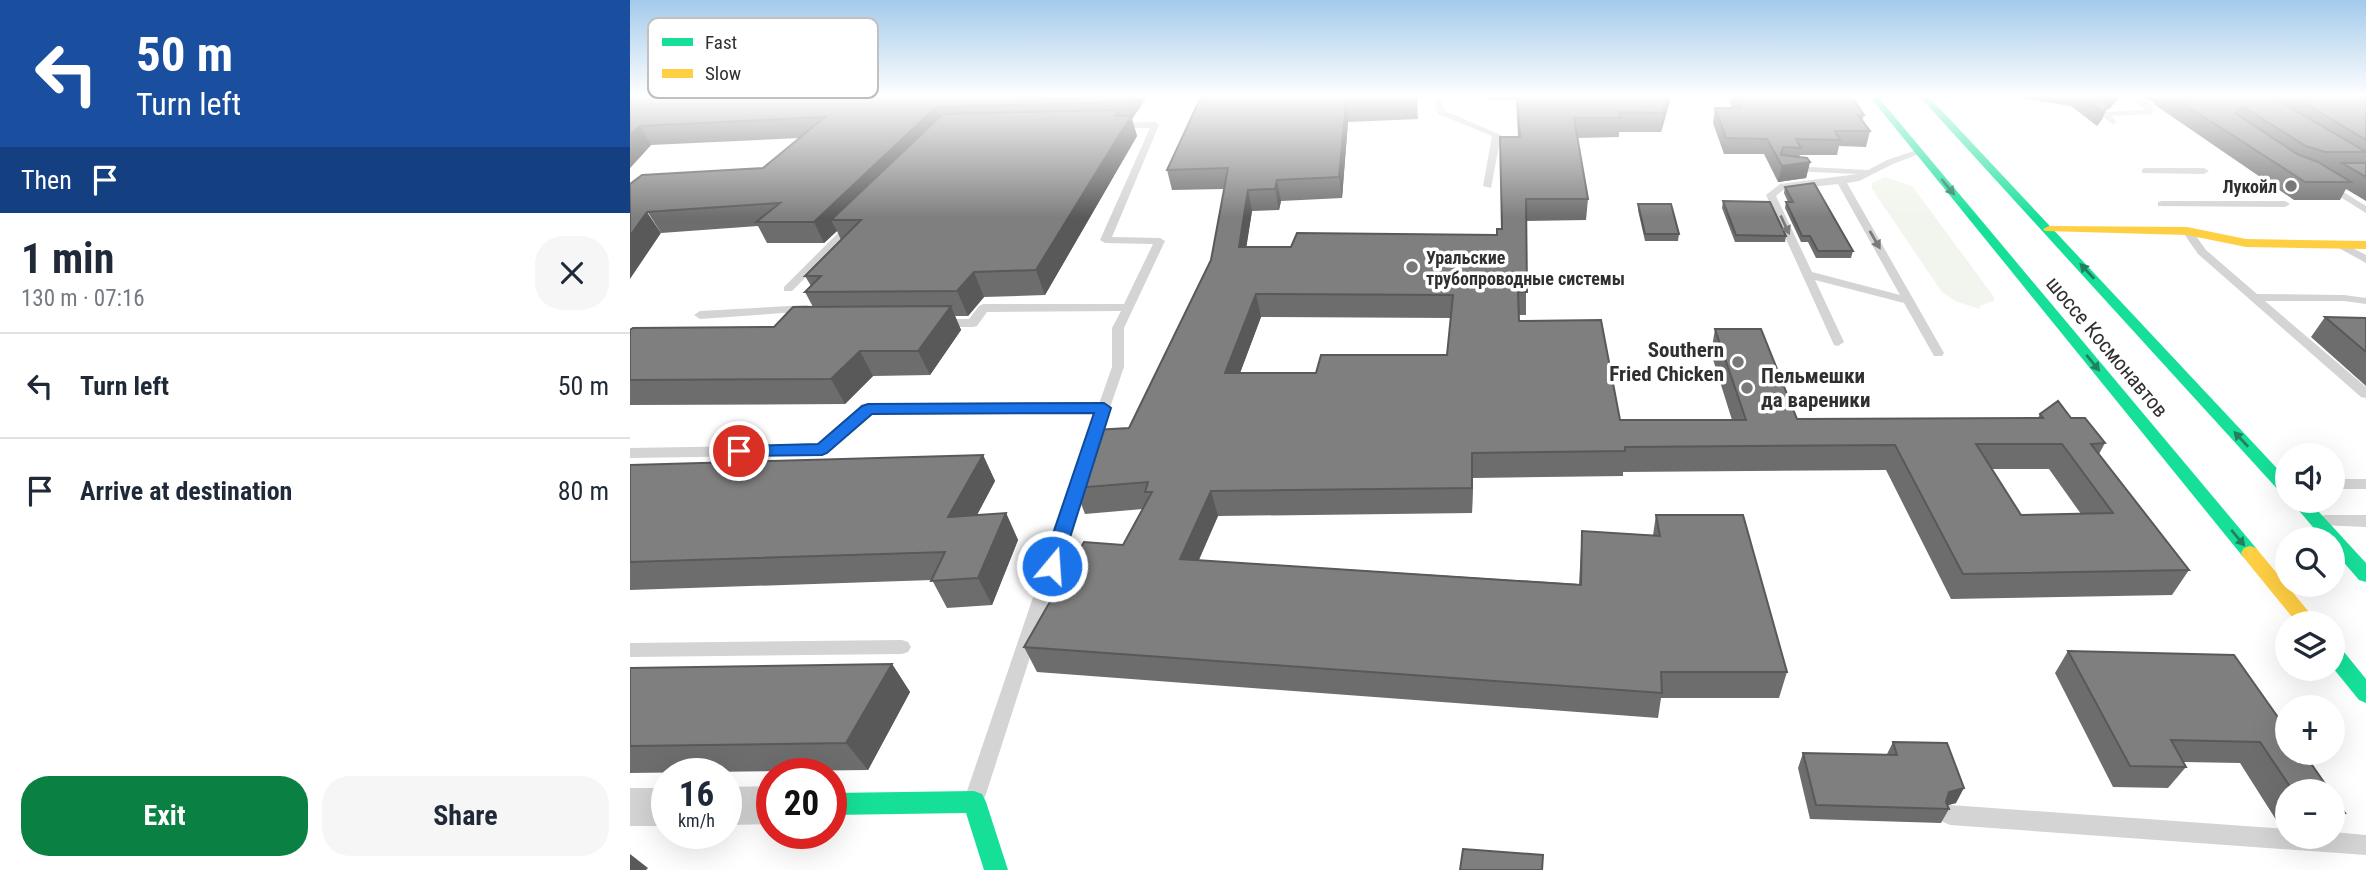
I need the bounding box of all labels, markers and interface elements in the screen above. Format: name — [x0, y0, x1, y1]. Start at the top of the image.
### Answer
legend — [648, 18, 878, 98]
text: 50 m — [136, 26, 233, 83]
icon: left — [21, 28, 112, 119]
text: Fast — [705, 31, 737, 54]
text: Slow — [705, 62, 741, 85]
text: Turn left — [136, 85, 241, 123]
icon: arrive — [86, 161, 124, 199]
text: Then — [21, 165, 72, 195]
place label: Лукойл — [2222, 176, 2277, 197]
marker: Лукойл — [2283, 178, 2299, 194]
one-way arrow — [1940, 179, 1955, 196]
one-way arrow — [1779, 215, 1791, 235]
one-way arrow — [1869, 231, 1881, 250]
text: 1 min — [21, 234, 114, 283]
button: close — [535, 236, 609, 310]
place label: Уральские трубопроводные системы — [1426, 247, 1625, 289]
marker: Уральские трубопроводные системы — [1404, 259, 1420, 275]
one-way arrow — [2080, 263, 2096, 280]
street label: шоссе Космонавтов — [2041, 272, 2173, 422]
text: 130 m · 07:16 — [21, 285, 145, 312]
place label: Southern Fried Chicken — [1609, 338, 1724, 386]
one-way arrow — [2086, 353, 2101, 371]
marker: Southern Fried Chicken — [1730, 354, 1746, 370]
place label: Пельмешки да вареники — [1761, 364, 1870, 412]
icon: left — [21, 367, 59, 405]
text: Turn left — [80, 371, 169, 401]
text: 50 m — [558, 371, 609, 401]
marker: Пельмешки да вареники — [1739, 380, 1755, 396]
pin — [709, 421, 769, 481]
one-way arrow — [2233, 430, 2249, 448]
icon: arrive — [720, 432, 758, 470]
map controls — [2275, 443, 2345, 849]
button: sound — [2275, 443, 2345, 513]
icon: arrive — [21, 472, 59, 510]
text: Arrive at destination — [80, 476, 292, 506]
text: 80 m — [558, 476, 609, 506]
button: search — [2275, 527, 2345, 597]
position arrow — [1015, 529, 1089, 603]
one-way arrow — [2230, 530, 2245, 547]
button: layers — [2275, 611, 2345, 681]
button: + — [2275, 695, 2345, 765]
speed limit sign: 20 — [756, 758, 847, 849]
text: 16 — [679, 774, 714, 815]
button: Exit — [21, 776, 308, 856]
button: Share — [322, 776, 609, 856]
button: − — [2275, 779, 2345, 849]
text: km/h — [678, 810, 715, 831]

